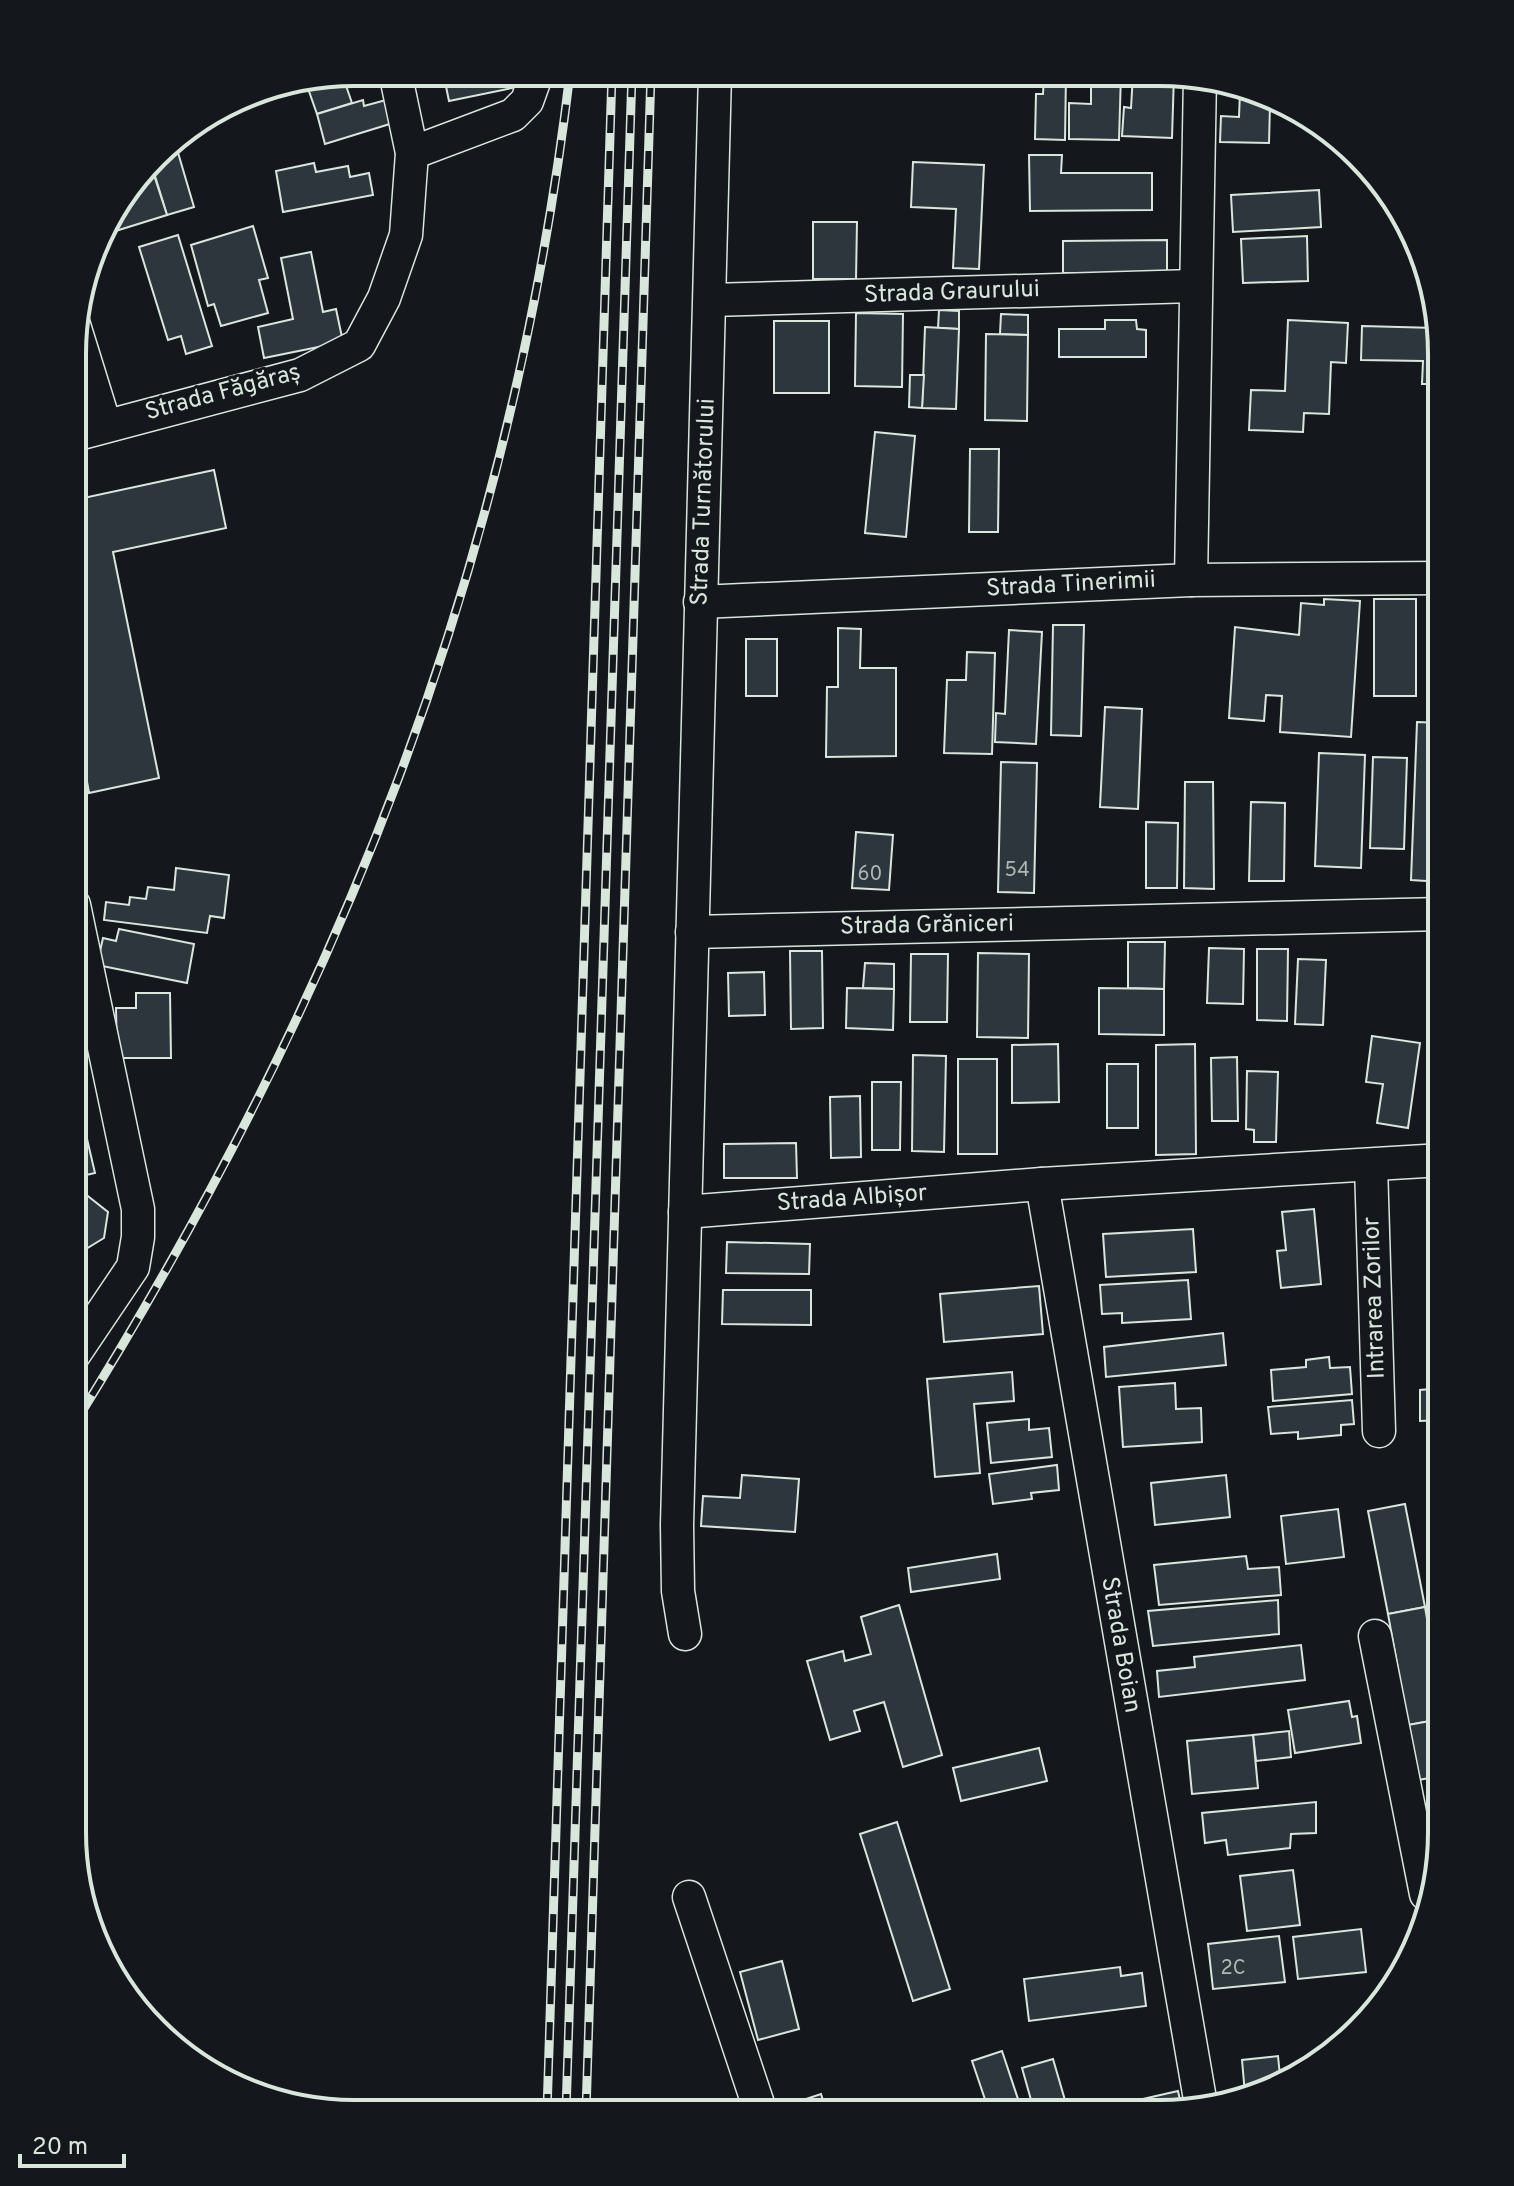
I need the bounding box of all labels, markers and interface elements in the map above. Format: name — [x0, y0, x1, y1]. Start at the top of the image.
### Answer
street label: Strada Graurului — [864, 275, 1040, 311]
street label: Strada Făgăraș — [142, 358, 304, 428]
street label: Strada Turnătorului — [685, 398, 723, 606]
street label: Strada Tinerimii — [985, 566, 1157, 604]
house number: 54 — [1004, 858, 1030, 884]
house number: 60 — [858, 862, 882, 888]
street label: Strada Grăniceri — [840, 909, 1014, 943]
street label: Strada Albișor — [776, 1179, 928, 1219]
street label: Intrarea Zorilor — [1357, 1216, 1393, 1380]
street label: Strada Boian — [1093, 1575, 1147, 1715]
house number: 2C — [1220, 1956, 1246, 1982]
scale bar — [20, 2118, 124, 2168]
text: 20 m — [32, 2133, 88, 2163]

